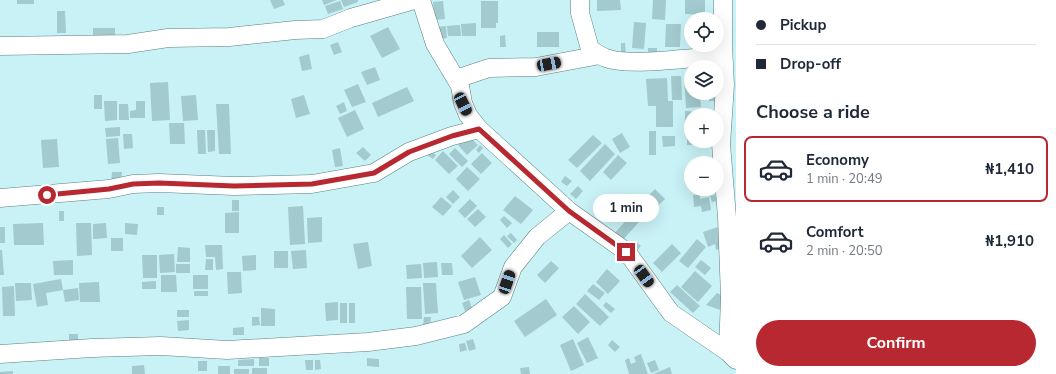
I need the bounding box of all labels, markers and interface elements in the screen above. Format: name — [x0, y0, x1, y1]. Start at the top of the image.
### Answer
map controls — [684, 12, 724, 196]
button: locate — [684, 12, 724, 52]
text: Pickup — [780, 15, 826, 35]
text: Drop-off — [780, 54, 841, 74]
car — [536, 56, 562, 72]
button: layers — [684, 60, 724, 100]
car — [452, 91, 474, 117]
text: Choose a ride — [756, 100, 870, 124]
button: + — [684, 108, 724, 148]
text: Economy — [806, 150, 869, 170]
icon: car — [758, 151, 794, 187]
button: − — [684, 156, 724, 196]
text: ₦1,410 — [985, 159, 1034, 179]
text: 1 min · 20:49 — [806, 170, 882, 188]
route start — [38, 186, 56, 204]
callout: 1 min — [593, 194, 659, 222]
text: 1 min — [609, 199, 643, 217]
text: Comfort — [806, 222, 863, 242]
icon: car — [758, 223, 794, 259]
text: ₦1,910 — [985, 231, 1034, 251]
text: 2 min · 20:50 — [806, 242, 882, 260]
route end — [617, 243, 635, 261]
car — [632, 263, 656, 289]
car — [497, 269, 517, 295]
button: Confirm — [756, 320, 1036, 366]

